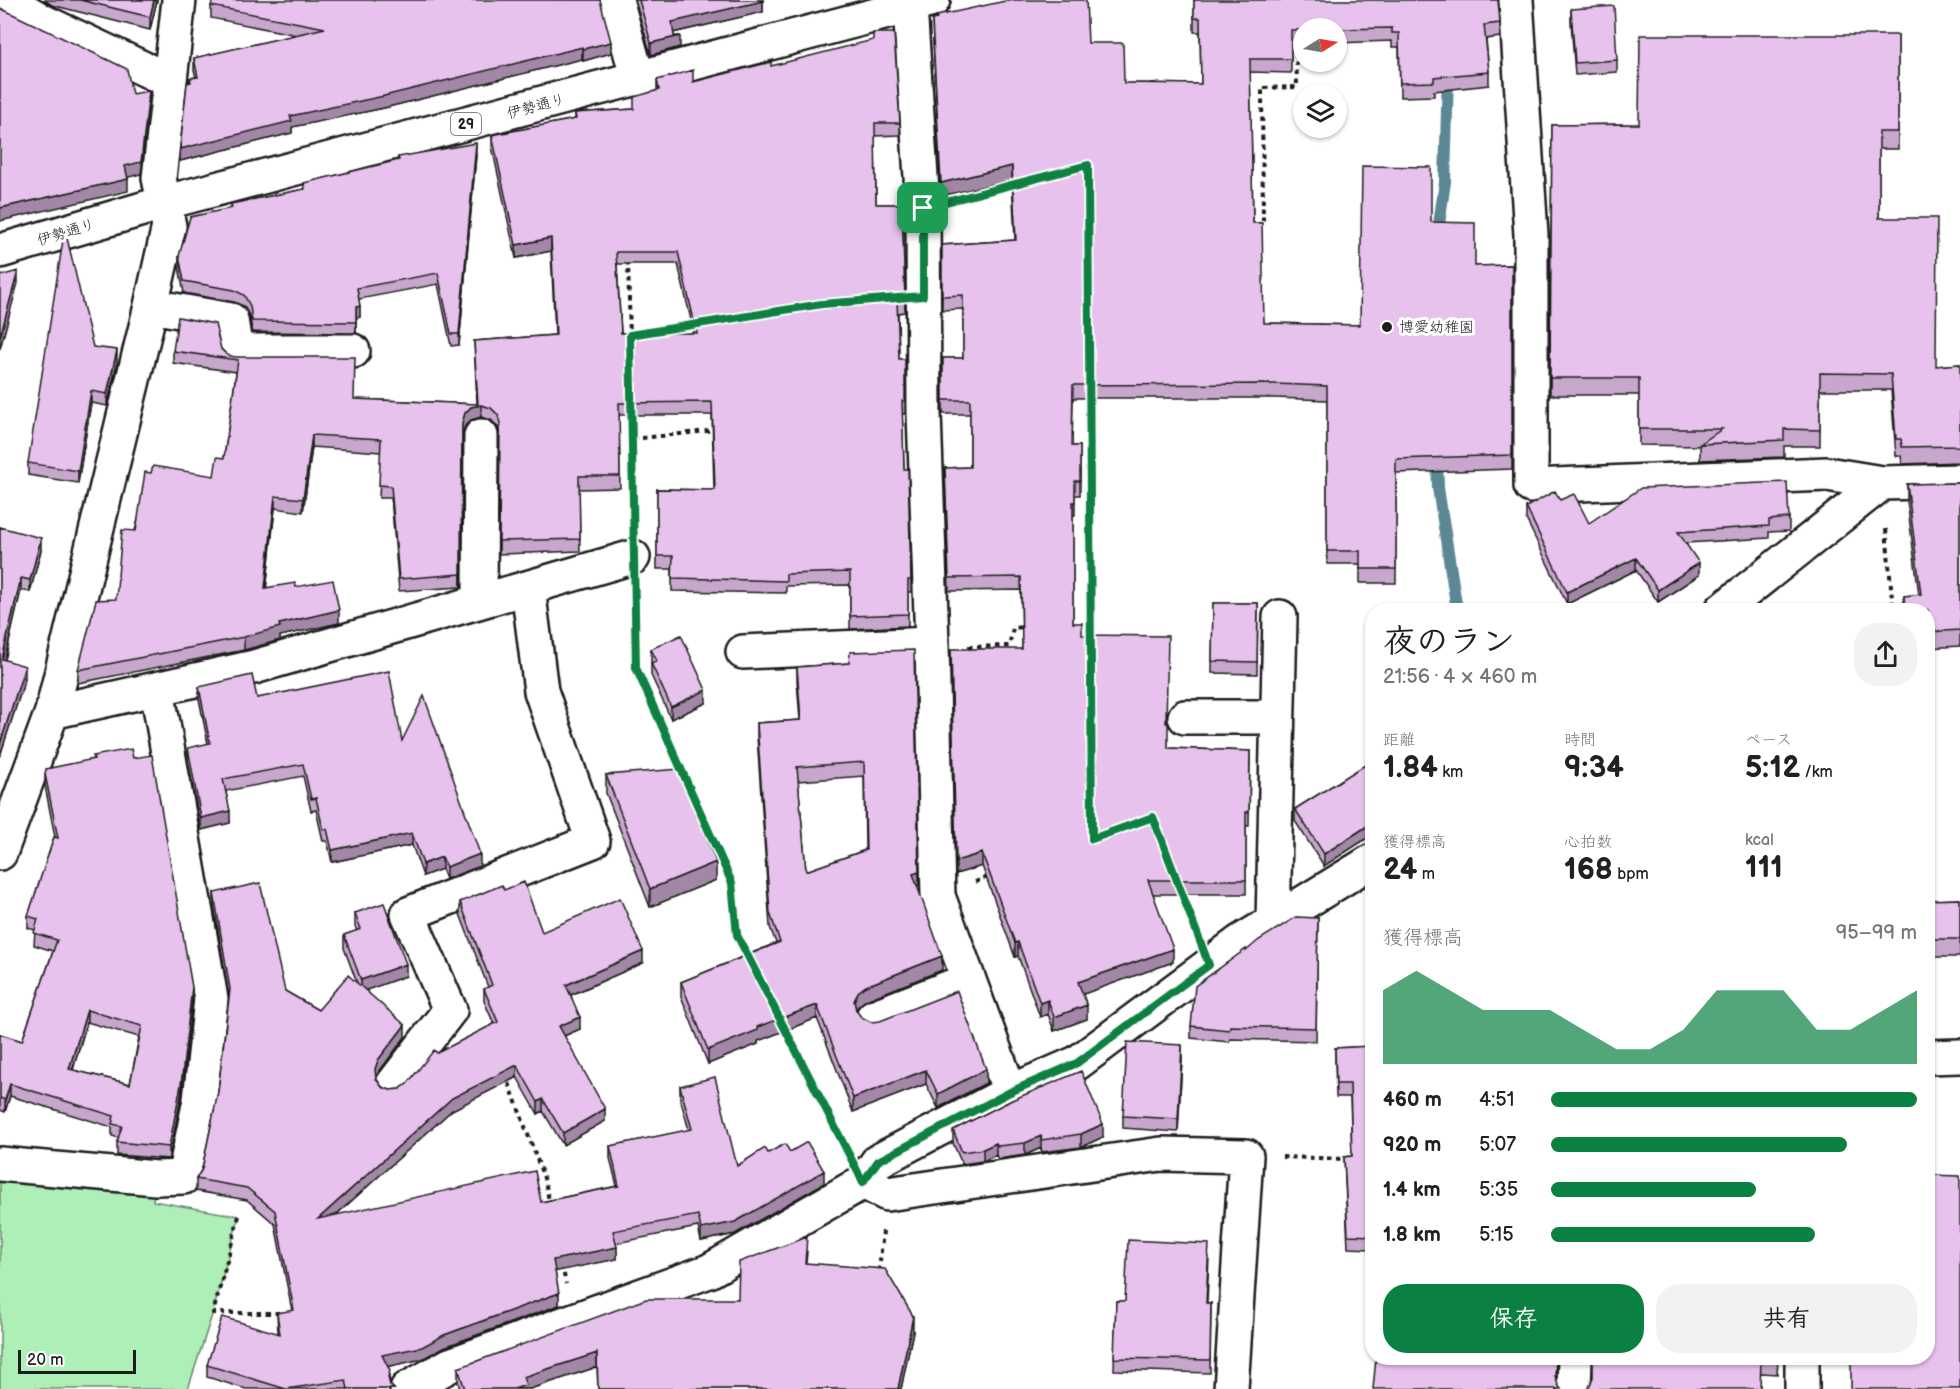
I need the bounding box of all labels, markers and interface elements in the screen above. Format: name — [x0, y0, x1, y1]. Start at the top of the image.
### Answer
north arrow — [1293, 18, 1347, 72]
map controls — [1293, 18, 1347, 138]
button: layers — [1293, 84, 1347, 138]
street label: 伊勢通り — [505, 90, 568, 123]
road number: 29 — [451, 113, 481, 135]
pin — [897, 182, 948, 233]
icon: arrive — [906, 191, 939, 224]
street label: 伊勢通り — [35, 215, 98, 250]
place label: 博愛幼稚園 — [1399, 318, 1474, 337]
marker: 博愛幼稚園 — [1380, 320, 1394, 334]
text: 夜のラン — [1383, 622, 1515, 662]
button: share — [1854, 623, 1917, 686]
text: 21:56 · 4 × 460 m — [1383, 665, 1537, 689]
text: 距離 — [1383, 731, 1415, 750]
text: 時間 — [1564, 731, 1596, 750]
text: ペース — [1745, 731, 1792, 750]
text: 1.84 — [1383, 750, 1438, 786]
text: 9:34 — [1564, 750, 1624, 786]
text: 5:12 — [1745, 750, 1800, 786]
text: km — [1438, 763, 1463, 782]
text: /km — [1800, 763, 1833, 782]
text: kcal — [1745, 831, 1774, 850]
text: 獲得標高 — [1383, 833, 1447, 852]
text: 心拍数 — [1564, 833, 1612, 852]
text: 111 — [1745, 850, 1783, 886]
text: 24 — [1383, 852, 1417, 888]
text: 168 — [1564, 852, 1613, 888]
text: m — [1417, 865, 1435, 884]
text: bpm — [1613, 865, 1649, 884]
text: 95–99 m — [1836, 921, 1917, 945]
text: 獲得標高 — [1383, 926, 1463, 950]
text: 460 m — [1383, 1088, 1442, 1112]
text: 4:51 — [1479, 1088, 1514, 1112]
text: 920 m — [1383, 1133, 1441, 1157]
text: 5:07 — [1479, 1133, 1516, 1157]
text: 1.4 km — [1383, 1178, 1441, 1202]
text: 5:35 — [1479, 1178, 1518, 1202]
text: 1.8 km — [1383, 1223, 1441, 1247]
text: 5:15 — [1479, 1223, 1514, 1247]
button: 保存 — [1383, 1284, 1644, 1353]
button: 共有 — [1656, 1284, 1917, 1353]
scale bar — [18, 1347, 136, 1374]
text: 20 m — [27, 1351, 63, 1370]

